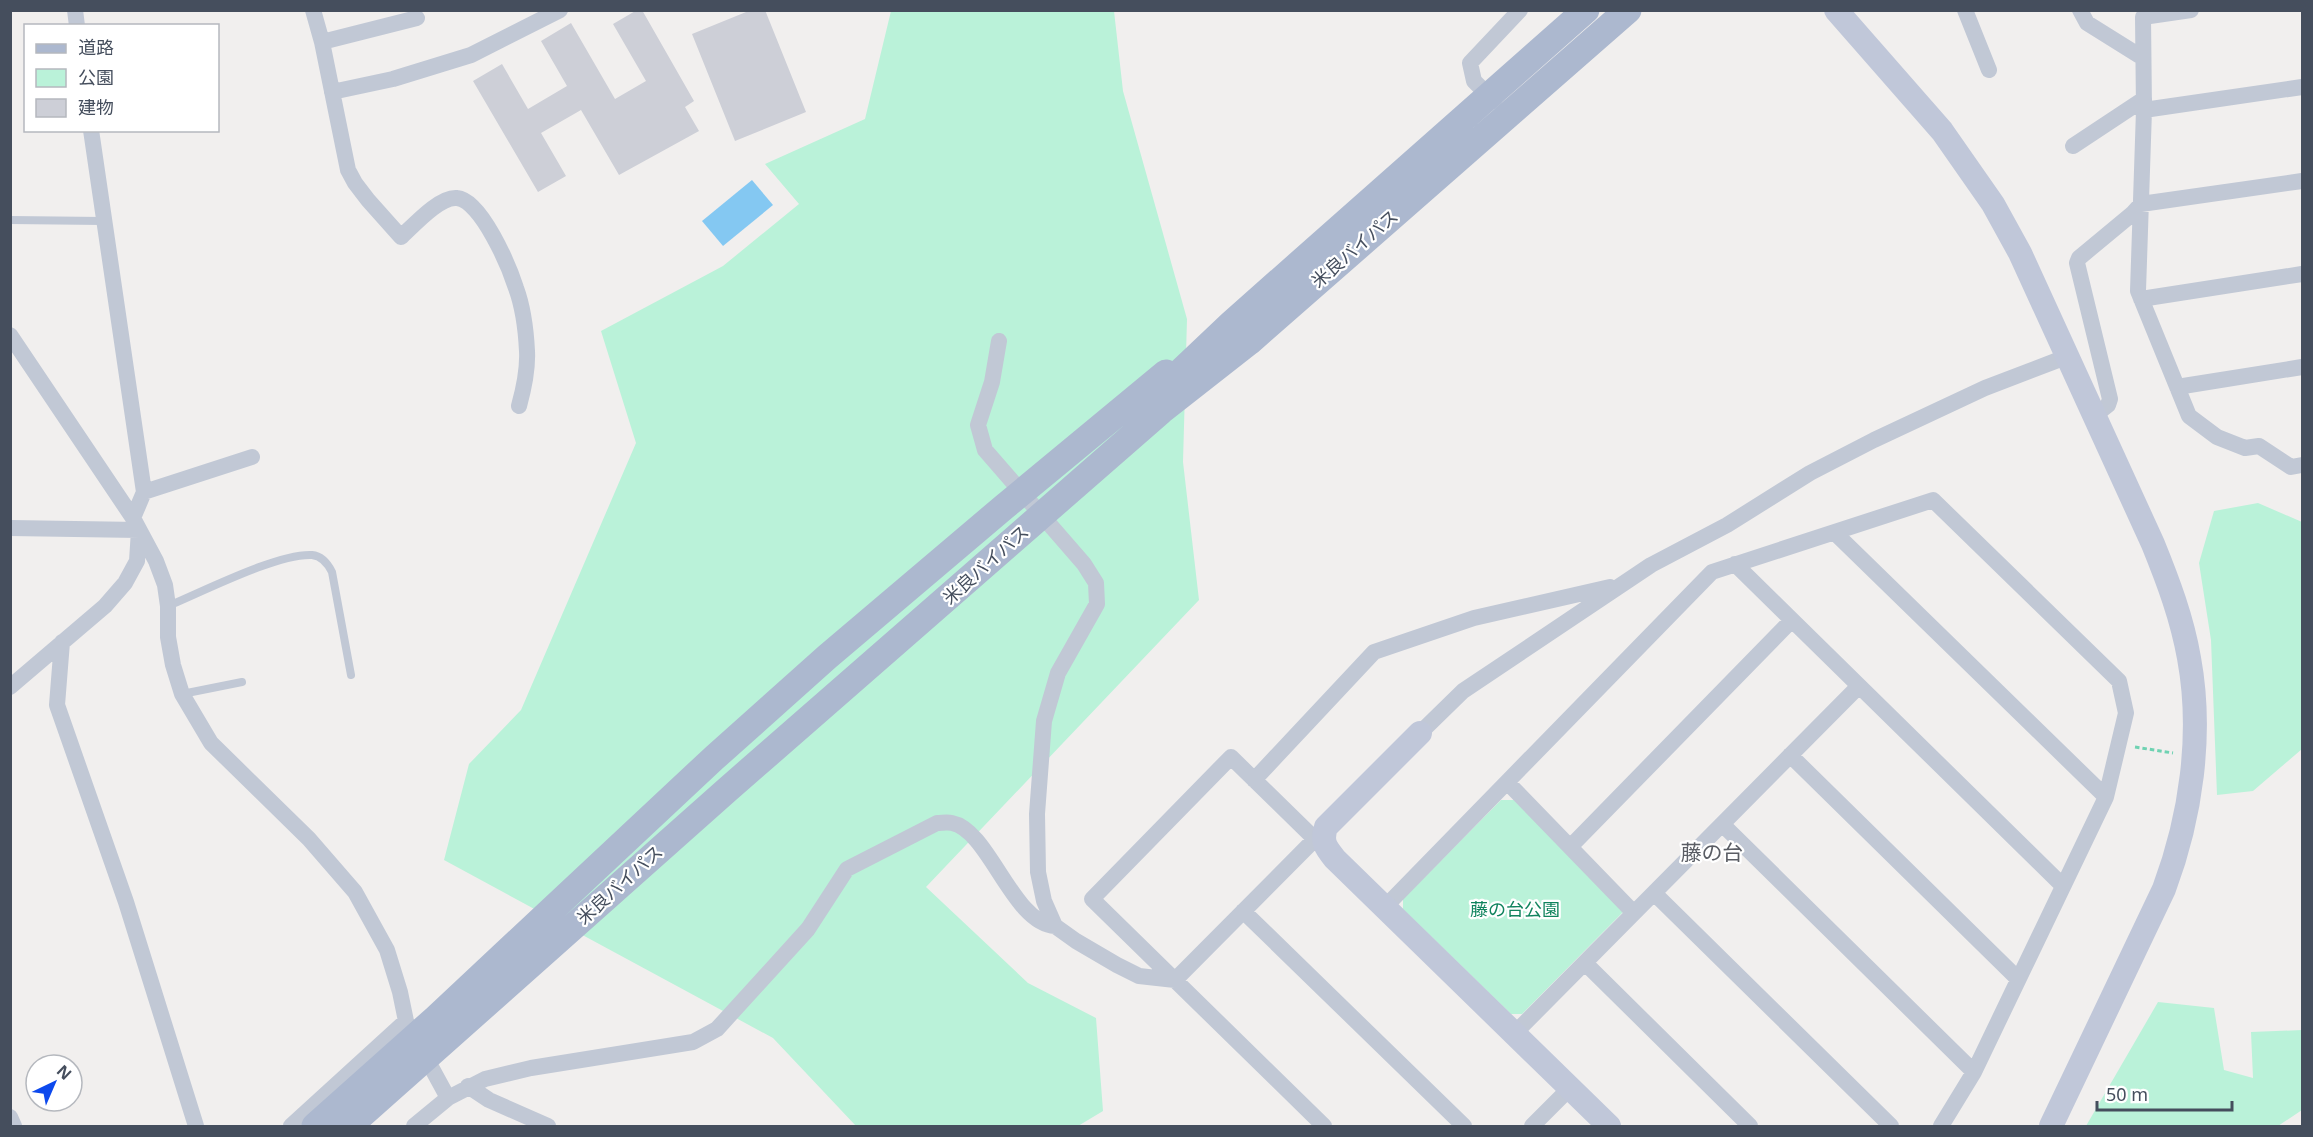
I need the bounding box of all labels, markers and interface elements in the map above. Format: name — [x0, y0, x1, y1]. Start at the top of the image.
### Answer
legend — [24, 24, 219, 132]
text: 道路 — [78, 35, 114, 59]
text: 公園 — [78, 65, 114, 89]
text: 建物 — [78, 95, 114, 119]
street label: 米良バイパス — [1306, 204, 1403, 293]
street label: 米良バイパス — [937, 519, 1033, 609]
district label: 藤の台 — [1681, 838, 1744, 866]
street label: 米良バイパス — [571, 839, 667, 929]
park label: 藤の台公園 — [1470, 897, 1560, 921]
north arrow — [24, 1053, 84, 1113]
text: N — [52, 1060, 77, 1085]
scale bar — [2097, 1074, 2232, 1112]
text: 50 m — [2106, 1082, 2148, 1106]

